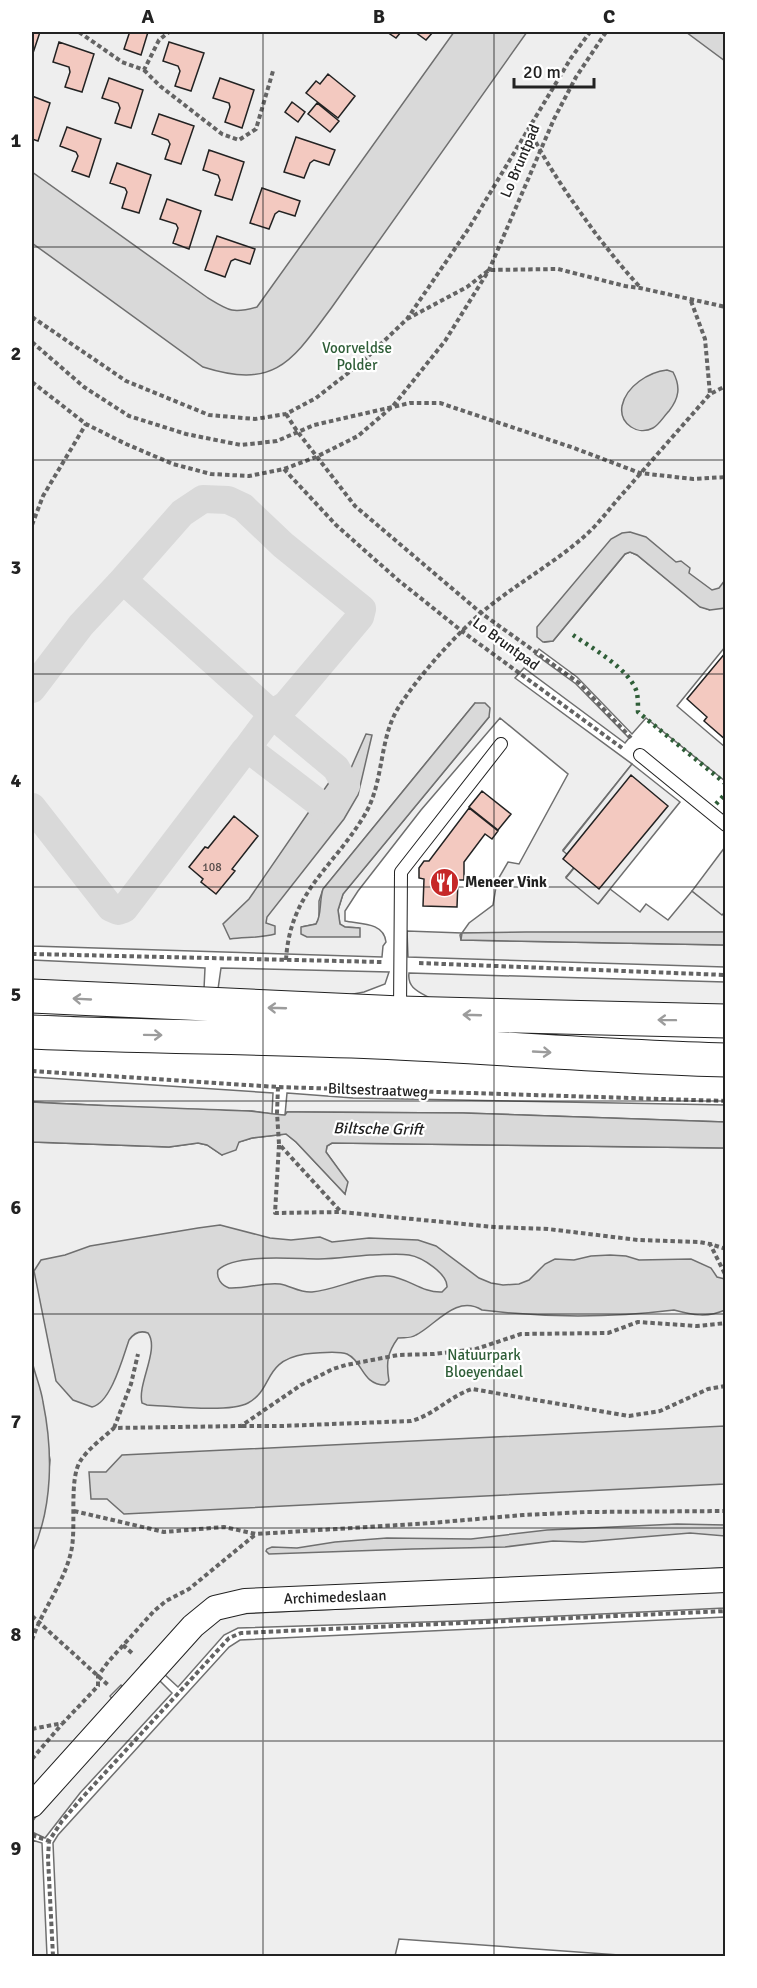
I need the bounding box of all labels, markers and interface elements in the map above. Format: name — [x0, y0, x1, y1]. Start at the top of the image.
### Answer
text: A — [142, 4, 155, 29]
text: B — [373, 4, 385, 29]
text: C — [603, 4, 615, 29]
scale bar — [514, 51, 594, 89]
text: 20 m — [523, 61, 561, 83]
street label: Lo Bruntpad — [496, 122, 544, 200]
text: 1 — [11, 128, 22, 153]
park label: Voorveldse Polder — [322, 339, 392, 374]
text: 2 — [11, 341, 21, 366]
text: 3 — [11, 555, 21, 580]
street label: Lo Bruntpad — [469, 614, 543, 674]
text: 4 — [11, 768, 22, 793]
house number: 108 — [202, 860, 222, 875]
restaurant icon: Meneer Vink — [428, 866, 460, 898]
place label: Meneer Vink — [465, 873, 547, 891]
text: 5 — [11, 982, 21, 1007]
one-way arrow — [73, 993, 93, 1004]
one-way arrow — [268, 1003, 288, 1014]
one-way arrow — [463, 1010, 483, 1021]
one-way arrow — [658, 1014, 678, 1026]
one-way arrow — [142, 1029, 162, 1041]
one-way arrow — [532, 1046, 552, 1057]
street label: Biltsestraatweg — [328, 1079, 429, 1101]
water label: Biltsche Grift — [333, 1118, 425, 1140]
text: 6 — [11, 1195, 22, 1220]
park label: Natuurpark Bloeyendael — [445, 1346, 523, 1381]
text: 7 — [11, 1409, 22, 1434]
street label: Archimedeslaan — [283, 1586, 387, 1608]
text: 8 — [11, 1622, 22, 1647]
text: 9 — [11, 1836, 22, 1861]

